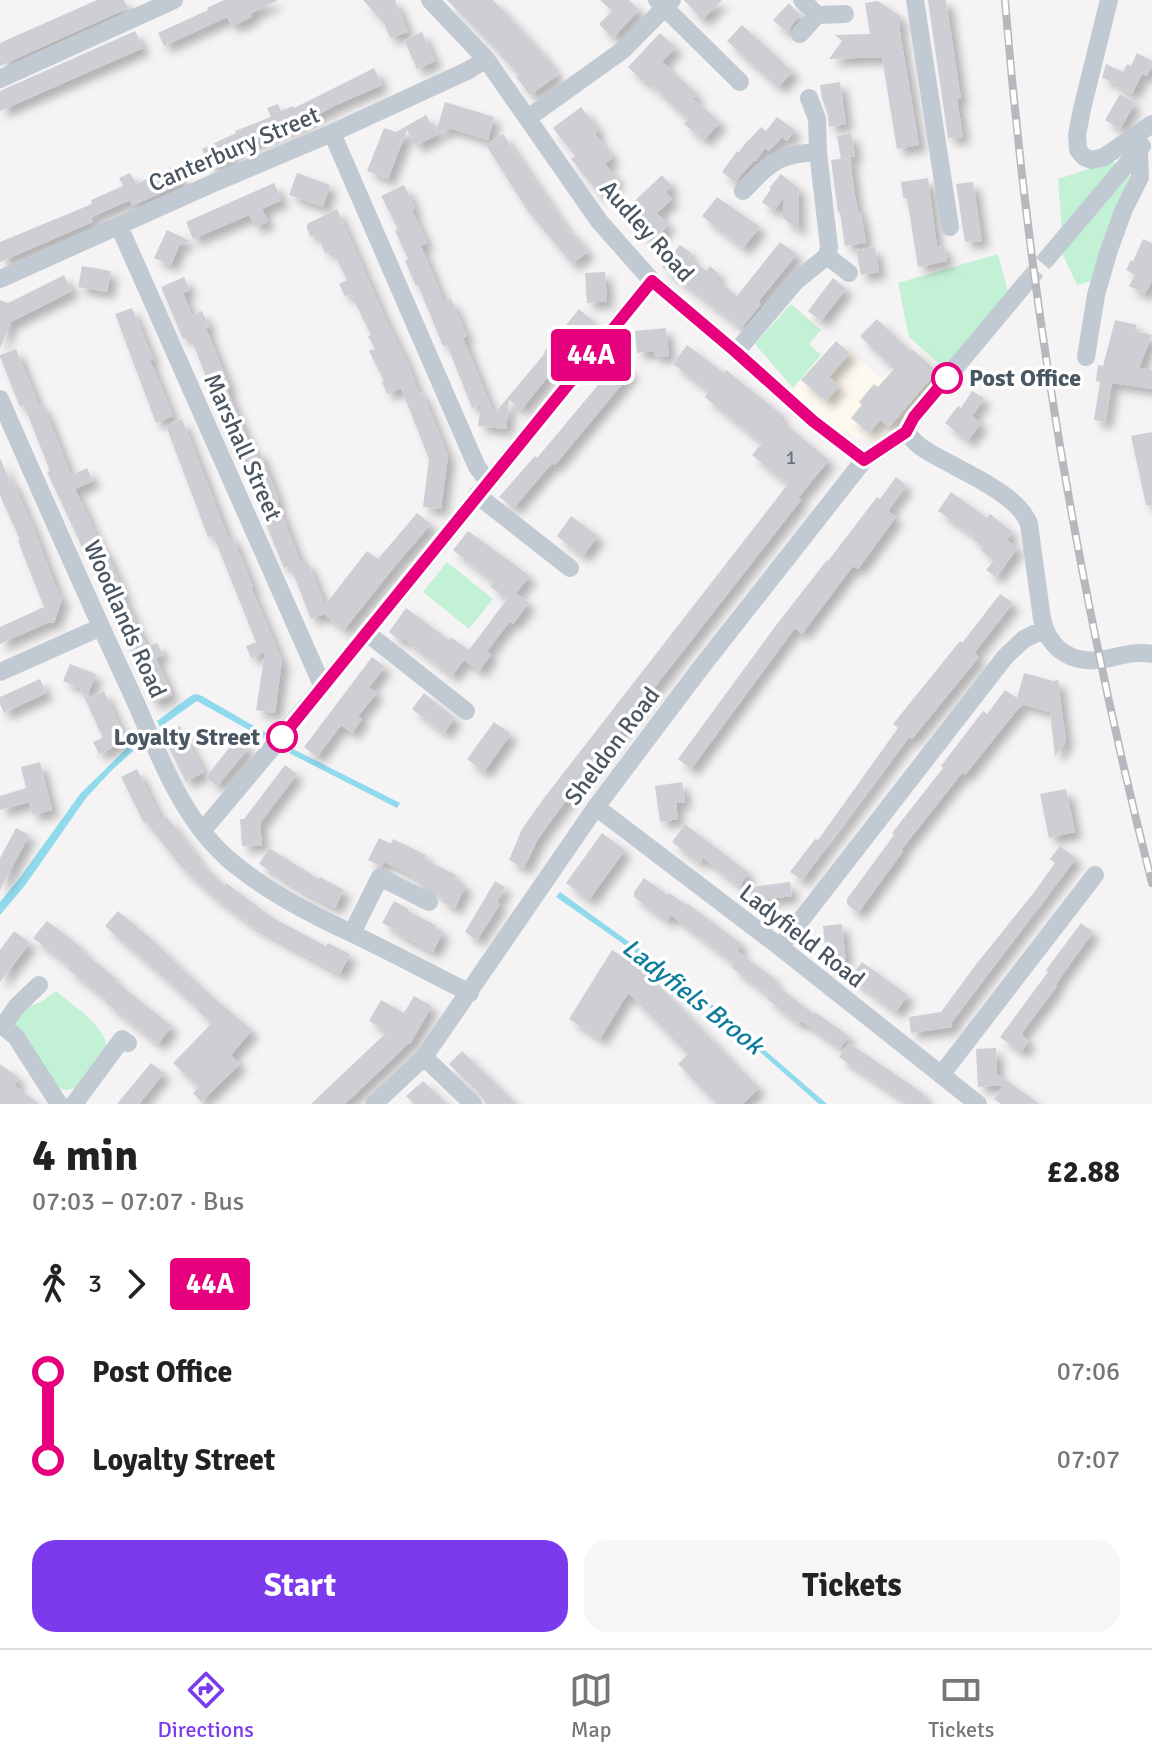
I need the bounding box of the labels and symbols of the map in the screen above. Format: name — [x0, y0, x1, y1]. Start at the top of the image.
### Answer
street label: Canterbury Street — [144, 99, 324, 199]
street label: Audley Road — [593, 174, 701, 288]
line badge: 44A — [545, 329, 637, 381]
marker: Post Office — [932, 363, 962, 393]
place label: Post Office — [969, 363, 1081, 393]
street label: Marshall Street — [197, 369, 289, 525]
house number: 1 — [786, 445, 796, 470]
street label: Woodlands Road — [77, 536, 173, 702]
street label: Sheldon Road — [558, 681, 666, 811]
place label: Loyalty Street — [113, 722, 260, 752]
marker: Loyalty Street — [267, 722, 297, 752]
street label: Ladyfield Road — [733, 878, 871, 994]
water label: Ladyfiels Brook — [616, 932, 771, 1063]

